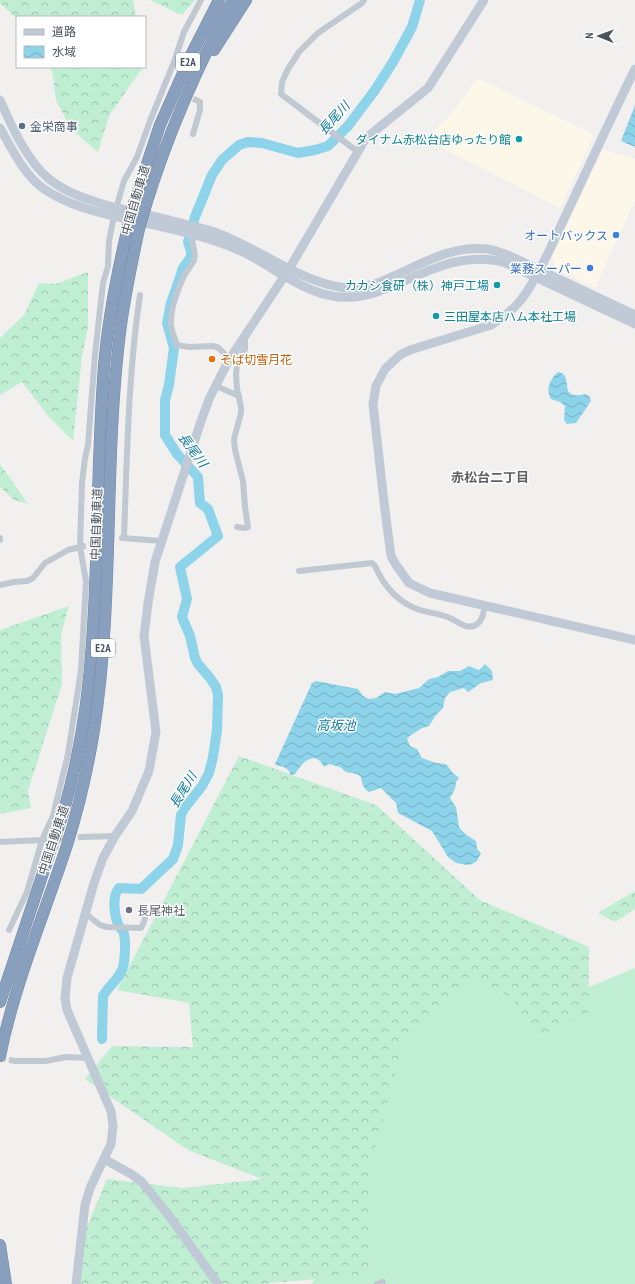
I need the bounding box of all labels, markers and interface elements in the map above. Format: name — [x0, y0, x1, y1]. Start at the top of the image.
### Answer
legend — [16, 16, 146, 68]
north arrow — [579, 16, 619, 56]
text: 道路 — [52, 24, 76, 39]
text: N — [582, 33, 596, 39]
text: 水域 — [52, 44, 76, 59]
road number: E2A — [176, 53, 200, 71]
water label: 長尾川 — [315, 96, 355, 138]
place label: 金栄商事 — [30, 119, 78, 134]
marker: 金栄商事 — [17, 121, 27, 131]
place label: ダイナム赤松台店ゆったり館 — [356, 132, 511, 147]
marker: ダイナム赤松台店ゆったり館 — [514, 134, 524, 144]
street label: 中国自動車道 — [118, 163, 152, 237]
place label: オートバックス — [524, 228, 608, 243]
marker: オートバックス — [611, 230, 621, 240]
place label: 業務スーパー — [510, 261, 582, 276]
marker: 業務スーパー — [585, 263, 595, 273]
place label: カカシ食研（株）神戸工場 — [345, 278, 489, 293]
marker: カカシ食研（株）神戸工場 — [492, 280, 502, 290]
place label: 三田屋本店ハム本社工場 — [444, 309, 576, 324]
marker: 三田屋本店ハム本社工場 — [431, 311, 441, 321]
place label: そば切雪月花 — [220, 352, 292, 367]
marker: そば切雪月花 — [207, 354, 217, 364]
water label: 長尾川 — [174, 429, 213, 472]
district label: 赤松台二丁目 — [451, 469, 529, 486]
street label: 中国自動車道 — [87, 488, 105, 560]
road number: E2A — [91, 639, 115, 657]
water label: 高坂池 — [316, 717, 357, 734]
water label: 長尾川 — [165, 767, 202, 811]
street label: 中国自動車道 — [35, 803, 71, 877]
place label: 長尾神社 — [137, 903, 185, 918]
marker: 長尾神社 — [124, 905, 134, 915]

